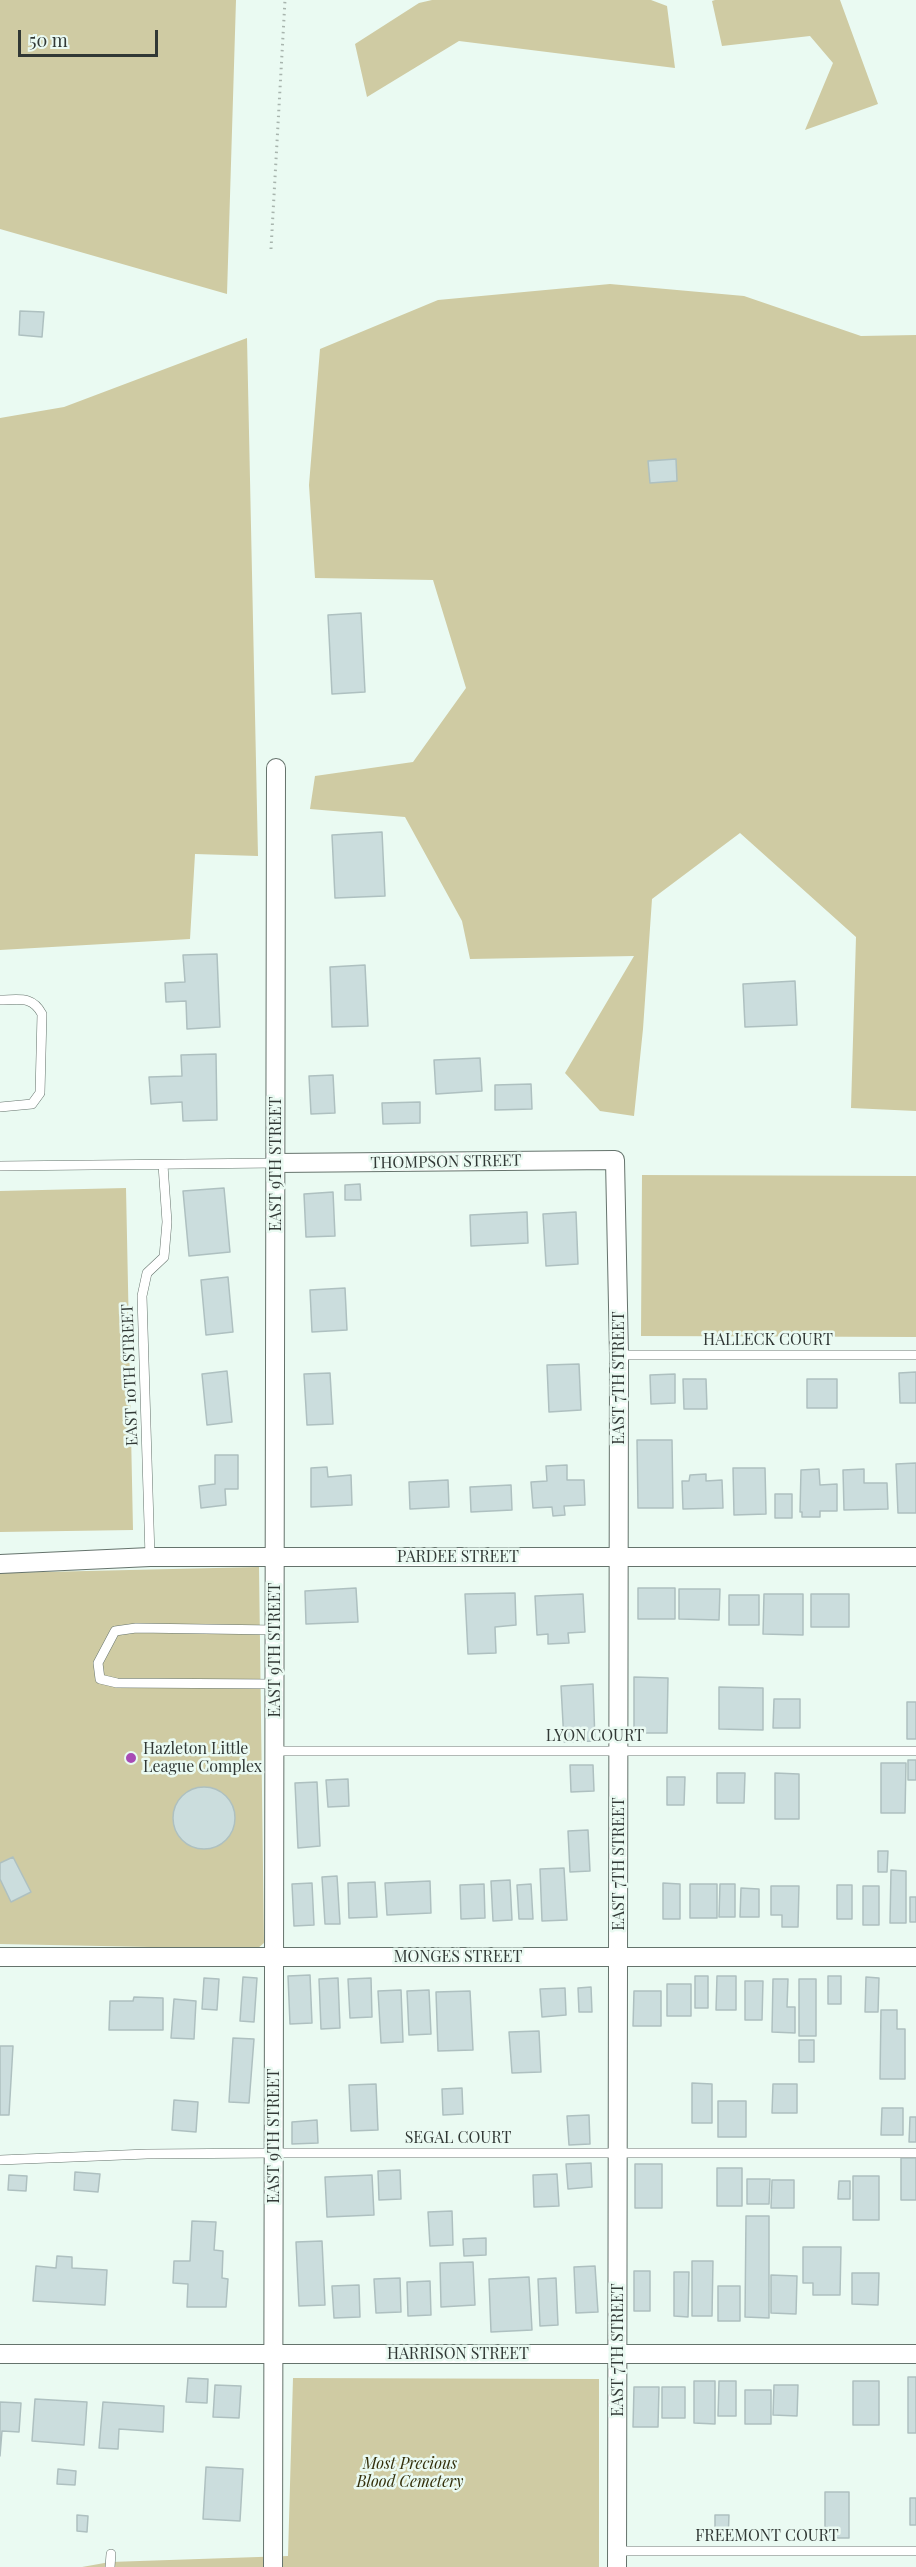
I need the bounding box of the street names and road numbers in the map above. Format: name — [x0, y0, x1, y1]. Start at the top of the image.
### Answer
street label: EAST 9TH STREET — [266, 1097, 286, 1231]
street label: THOMPSON STREET — [370, 1151, 522, 1173]
street label: EAST 10TH STREET — [118, 1304, 142, 1446]
street label: EAST 7TH STREET — [609, 1311, 629, 1445]
street label: HALLECK COURT — [703, 1330, 833, 1350]
street label: PARDEE STREET — [397, 1547, 519, 1567]
street label: EAST 9TH STREET — [265, 1583, 285, 1717]
street label: LYON COURT — [546, 1726, 644, 1746]
street label: EAST 7TH STREET — [609, 1797, 629, 1931]
street label: MONGES STREET — [394, 1947, 522, 1967]
street label: EAST 9TH STREET — [264, 2069, 284, 2203]
street label: SEGAL COURT — [405, 2128, 511, 2148]
street label: EAST 7TH STREET — [608, 2283, 628, 2417]
street label: HARRISON STREET — [387, 2344, 529, 2364]
street label: FREEMONT COURT — [695, 2526, 839, 2546]

